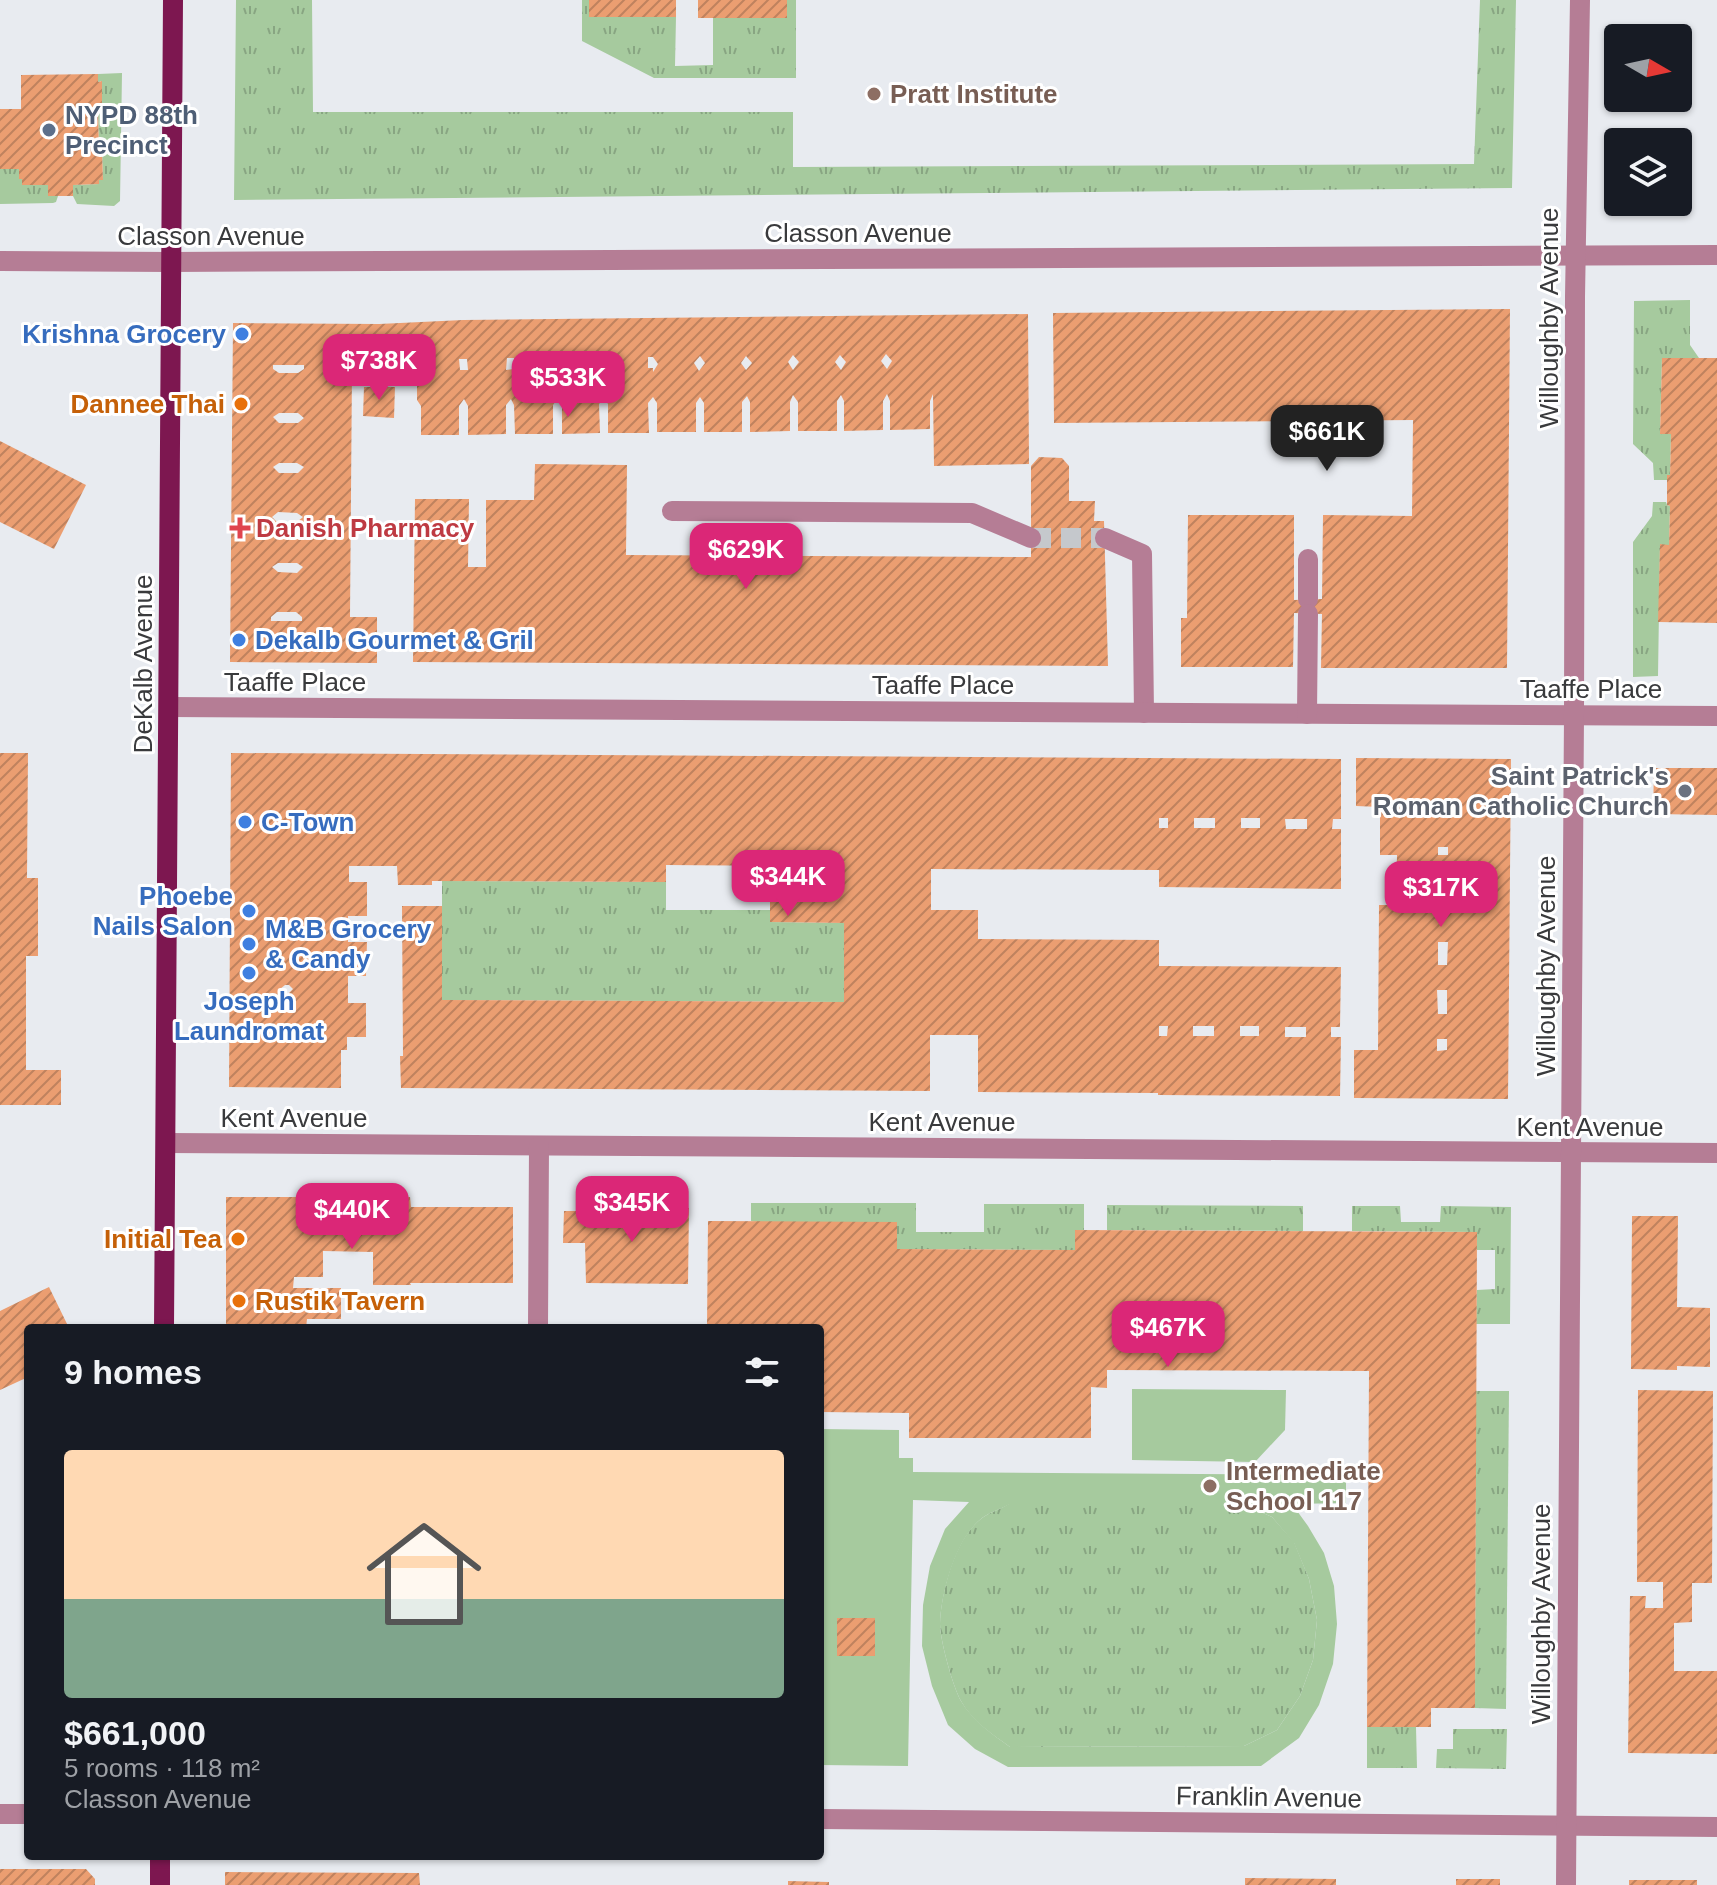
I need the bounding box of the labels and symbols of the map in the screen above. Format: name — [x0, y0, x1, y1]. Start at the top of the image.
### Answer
north arrow — [1604, 24, 1692, 112]
place label: Pratt Institute — [890, 79, 1058, 109]
marker: Pratt Institute — [865, 85, 883, 103]
place label: NYPD 88th Precinct — [65, 100, 198, 160]
marker: NYPD 88th Precinct — [40, 121, 58, 139]
street label: Willoughby Avenue — [1534, 208, 1564, 428]
street label: Classon Avenue — [764, 218, 952, 248]
street label: Classon Avenue — [117, 221, 305, 251]
place label: Krishna Grocery — [22, 319, 227, 349]
marker: Krishna Grocery — [233, 325, 251, 343]
pin: $738K — [323, 334, 435, 402]
pin: $533K — [512, 351, 624, 419]
place label: Dannee Thai — [70, 389, 225, 419]
marker: Dannee Thai — [232, 395, 250, 413]
pin: $661K — [1271, 405, 1383, 473]
place label: Danish Pharmacy — [256, 513, 475, 543]
marker: Danish Pharmacy — [231, 519, 249, 537]
pin: $629K — [690, 523, 802, 591]
street label: DeKalb Avenue — [128, 575, 158, 753]
place label: Dekalb Gourmet & Gril — [255, 625, 534, 655]
marker: Dekalb Gourmet & Gril — [230, 631, 248, 649]
street label: Taaffe Place — [224, 667, 366, 697]
street label: Taaffe Place — [872, 670, 1014, 700]
street label: Taaffe Place — [1520, 674, 1662, 704]
place label: Saint Patrick's Roman Catholic Church — [1373, 761, 1669, 821]
marker: Saint Patrick's Roman Catholic Church — [1676, 782, 1694, 800]
place label: C-Town — [261, 807, 354, 837]
marker: C-Town — [236, 813, 254, 831]
pin: $344K — [732, 850, 844, 918]
street label: Willoughby Avenue — [1531, 856, 1561, 1076]
pin: $317K — [1385, 861, 1497, 929]
place label: Phoebe Nails Salon — [93, 881, 233, 941]
marker: Phoebe Nails Salon — [240, 902, 258, 920]
place label: M&B Grocery & Candy — [265, 914, 432, 974]
marker: M&B Grocery & Candy — [240, 935, 258, 953]
marker: Joseph Laundromat — [240, 964, 258, 982]
place label: Joseph Laundromat — [174, 986, 324, 1046]
street label: Kent Avenue — [221, 1103, 368, 1133]
street label: Kent Avenue — [869, 1107, 1016, 1137]
street label: Kent Avenue — [1517, 1112, 1664, 1142]
pin: $345K — [576, 1176, 688, 1244]
pin: $440K — [296, 1183, 408, 1251]
place label: Initial Tea — [104, 1224, 223, 1254]
marker: Initial Tea — [229, 1230, 247, 1248]
place label: Rustik Tavern — [255, 1286, 425, 1316]
marker: Rustik Tavern — [230, 1292, 248, 1310]
pin: $467K — [1112, 1301, 1224, 1369]
place label: Intermediate School 117 — [1226, 1456, 1381, 1516]
marker: Intermediate School 117 — [1201, 1477, 1219, 1495]
street label: Willoughby Avenue — [1526, 1504, 1556, 1724]
street label: Franklin Avenue — [1176, 1780, 1362, 1814]

